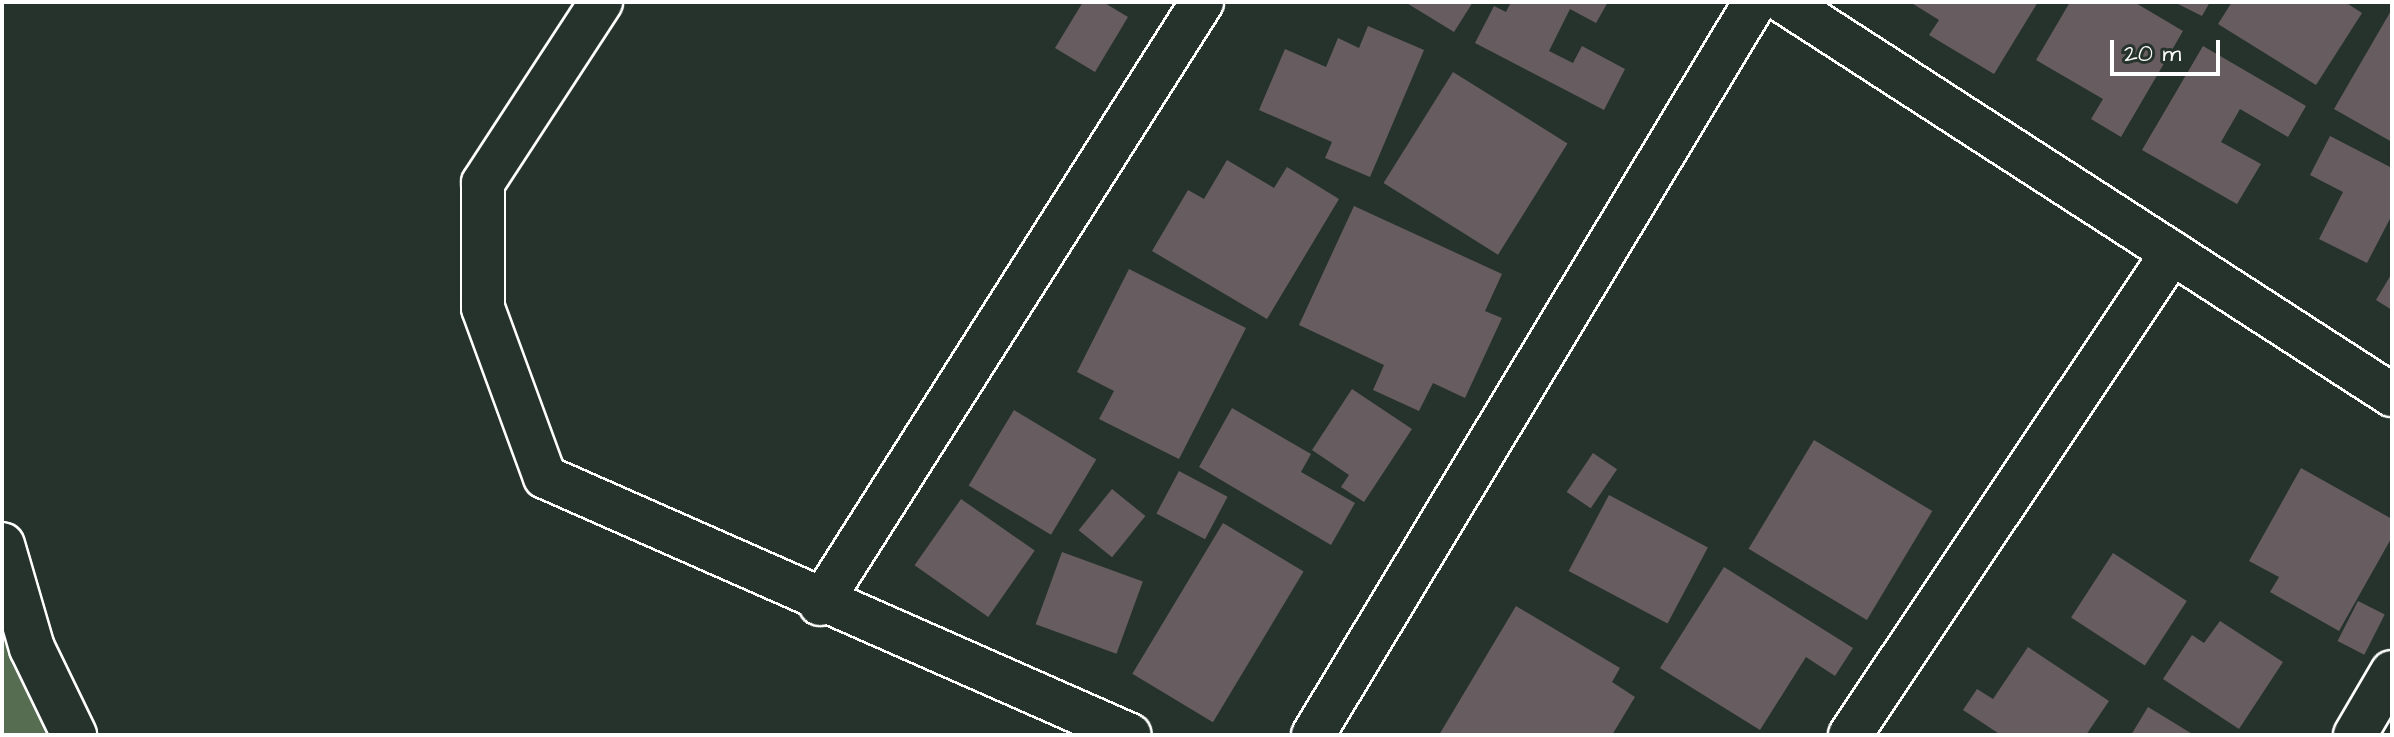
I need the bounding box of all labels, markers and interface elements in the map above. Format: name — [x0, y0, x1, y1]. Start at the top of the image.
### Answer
scale bar — [2114, 24, 2224, 74]
text: 20 m — [2124, 37, 2181, 71]

